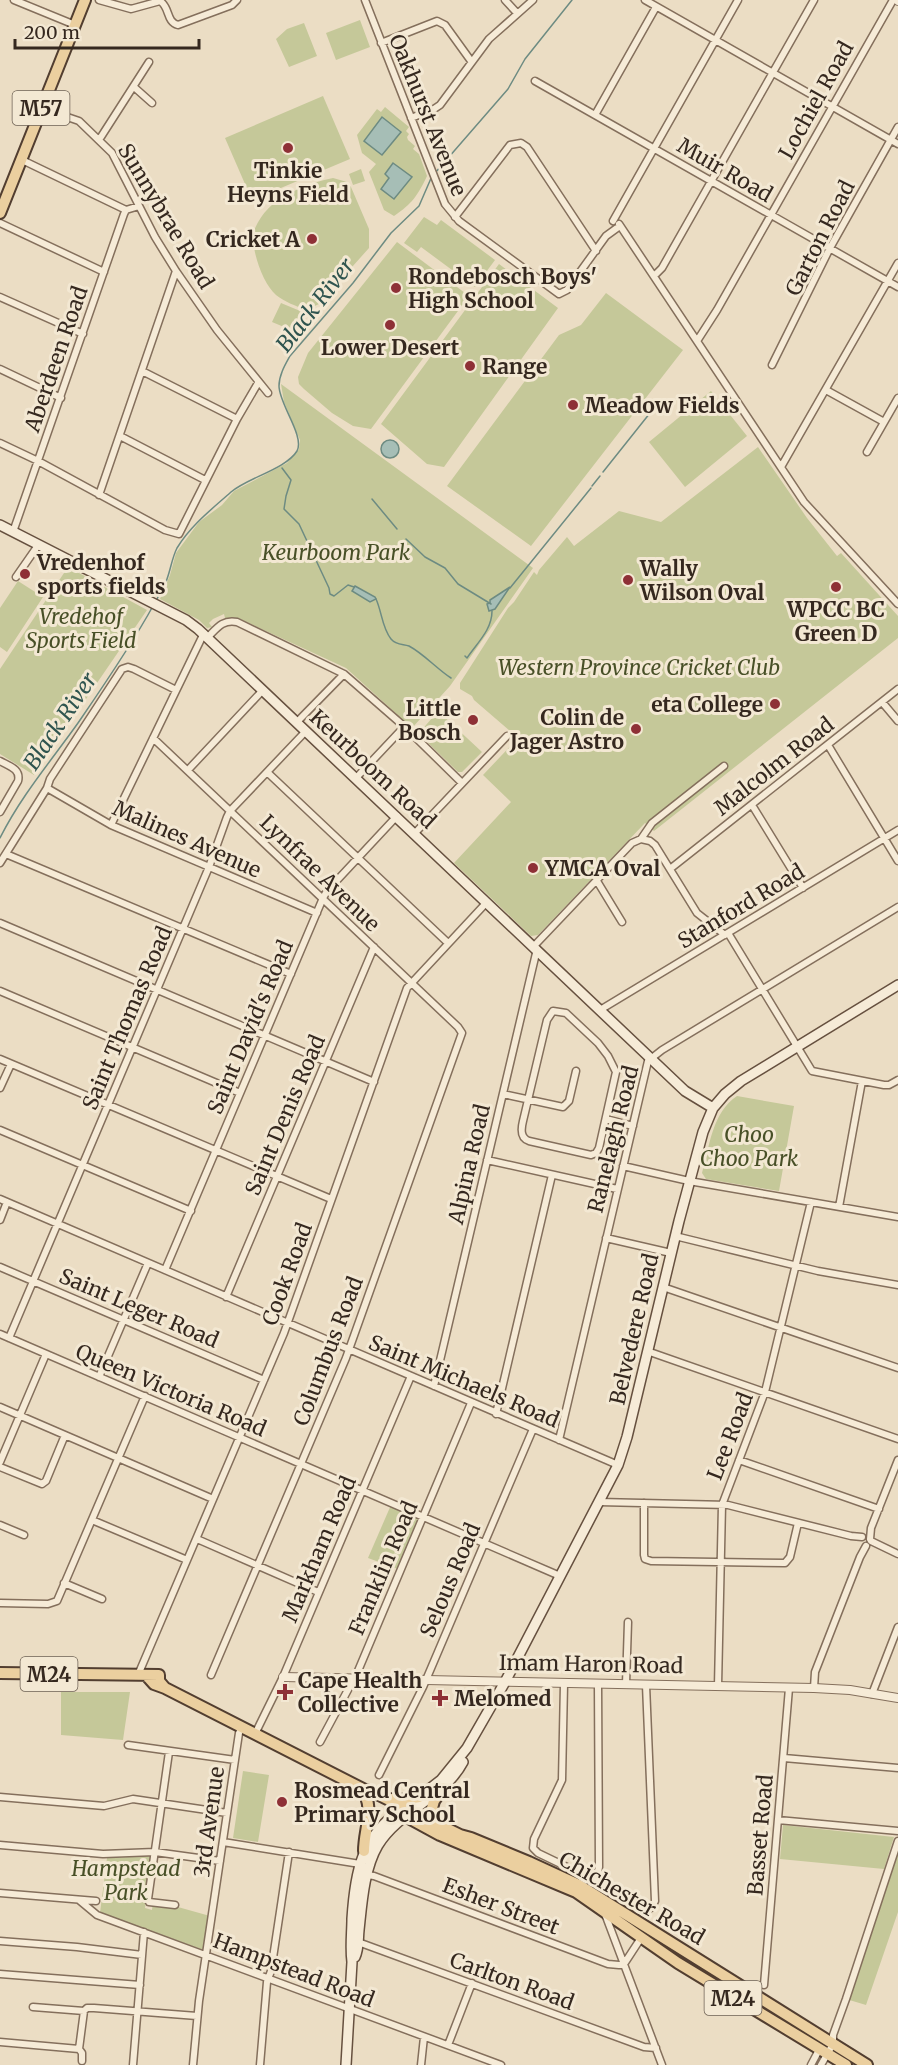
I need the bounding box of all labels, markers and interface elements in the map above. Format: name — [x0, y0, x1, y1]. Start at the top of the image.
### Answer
scale bar — [15, 12, 200, 50]
text: 200 m — [24, 21, 80, 44]
street label: Oakhurst Avenue — [383, 30, 473, 200]
street label: Lochiel Road — [773, 36, 860, 164]
road number: M57 — [12, 91, 70, 125]
street label: Muir Road — [673, 132, 778, 208]
street label: Sunnybrae Road — [112, 138, 220, 294]
marker: Tinkie Heyns Field — [281, 141, 295, 155]
place label: Tinkie Heyns Field — [227, 157, 349, 208]
street label: Garton Road — [779, 176, 861, 300]
place label: Cricket A — [206, 226, 301, 253]
marker: Cricket A — [305, 232, 319, 246]
water label: Black River — [270, 252, 361, 357]
place label: Rondebosch Boys' High School — [408, 263, 597, 314]
marker: Rondebosch Boys' High School — [389, 281, 403, 295]
street label: Aberdeen Road — [18, 282, 94, 436]
marker: Lower Desert — [383, 318, 397, 332]
place label: Lower Desert — [321, 334, 460, 361]
place label: Range — [482, 353, 547, 380]
marker: Range — [463, 359, 477, 373]
place label: Meadow Fields — [585, 392, 740, 419]
marker: Meadow Fields — [566, 398, 580, 412]
park label: Keurboom Park — [261, 539, 411, 566]
place label: Vredenhof sports fields — [36, 549, 166, 600]
place label: Wally Wilson Oval — [639, 555, 764, 606]
marker: Vredenhof sports fields — [18, 567, 32, 581]
marker: Wally Wilson Oval — [621, 573, 635, 587]
marker: WPCC BC Green D — [829, 580, 843, 594]
place label: WPCC BC Green D — [786, 596, 885, 647]
park label: Vredehof Sports Field — [26, 603, 136, 654]
park label: Western Province Cricket Club — [498, 654, 780, 681]
water label: Black River — [17, 666, 103, 775]
place label: eta College — [651, 691, 763, 718]
place label: Little Bosch — [398, 695, 461, 746]
marker: eta College — [768, 697, 782, 711]
street label: Keurboom Road — [304, 704, 442, 835]
place label: Colin de Jager Astro — [509, 704, 624, 755]
street label: Malcolm Road — [709, 711, 840, 821]
marker: Little Bosch — [466, 713, 480, 727]
marker: Colin de Jager Astro — [629, 722, 643, 736]
street label: Malines Avenue — [109, 794, 265, 884]
street label: Lynfrae Avenue — [254, 809, 386, 937]
place label: YMCA Oval — [544, 855, 660, 882]
street label: Stanford Road — [673, 857, 810, 954]
marker: YMCA Oval — [526, 861, 540, 875]
street label: Saint Thomas Road — [76, 922, 178, 1114]
street label: Saint David's Road — [201, 936, 299, 1118]
street label: Saint Denis Road — [239, 1030, 331, 1199]
street label: Ranelagh Road — [582, 1062, 644, 1215]
street label: Alpina Road — [442, 1101, 496, 1228]
park label: Choo Choo Park — [700, 1121, 799, 1172]
street label: Cook Road — [256, 1219, 318, 1329]
street label: Belvedere Road — [603, 1250, 665, 1407]
street label: Saint Leger Road — [55, 1262, 223, 1354]
street label: Columbus Road — [287, 1272, 369, 1429]
street label: Saint Michaels Road — [365, 1329, 564, 1433]
street label: Queen Victoria Road — [72, 1338, 271, 1442]
street label: Lee Road — [701, 1388, 759, 1484]
street label: Markham Road — [276, 1472, 362, 1626]
street label: Franklin Road — [343, 1497, 424, 1639]
street label: Selous Road — [414, 1518, 486, 1641]
street label: Imam Haron Road — [499, 1649, 684, 1679]
road number: M24 — [20, 1657, 78, 1691]
place label: Cape Health Collective — [298, 1667, 422, 1718]
marker: Cape Health Collective — [276, 1683, 294, 1701]
place label: Melomed — [454, 1685, 551, 1712]
marker: Melomed — [431, 1689, 449, 1707]
street label: 3rd Avenue — [188, 1765, 230, 1879]
street label: Basset Road — [741, 1773, 779, 1897]
place label: Rosmead Central Primary School — [294, 1777, 470, 1828]
marker: Rosmead Central Primary School — [275, 1795, 289, 1809]
street label: Chichester Road — [554, 1845, 710, 1951]
park label: Hampstead Park — [71, 1855, 180, 1906]
street label: Esher Street — [439, 1871, 563, 1941]
street label: Hampstead Road — [210, 1927, 379, 2013]
street label: Carlton Road — [446, 1946, 578, 2016]
road number: M24 — [704, 1981, 762, 2015]

